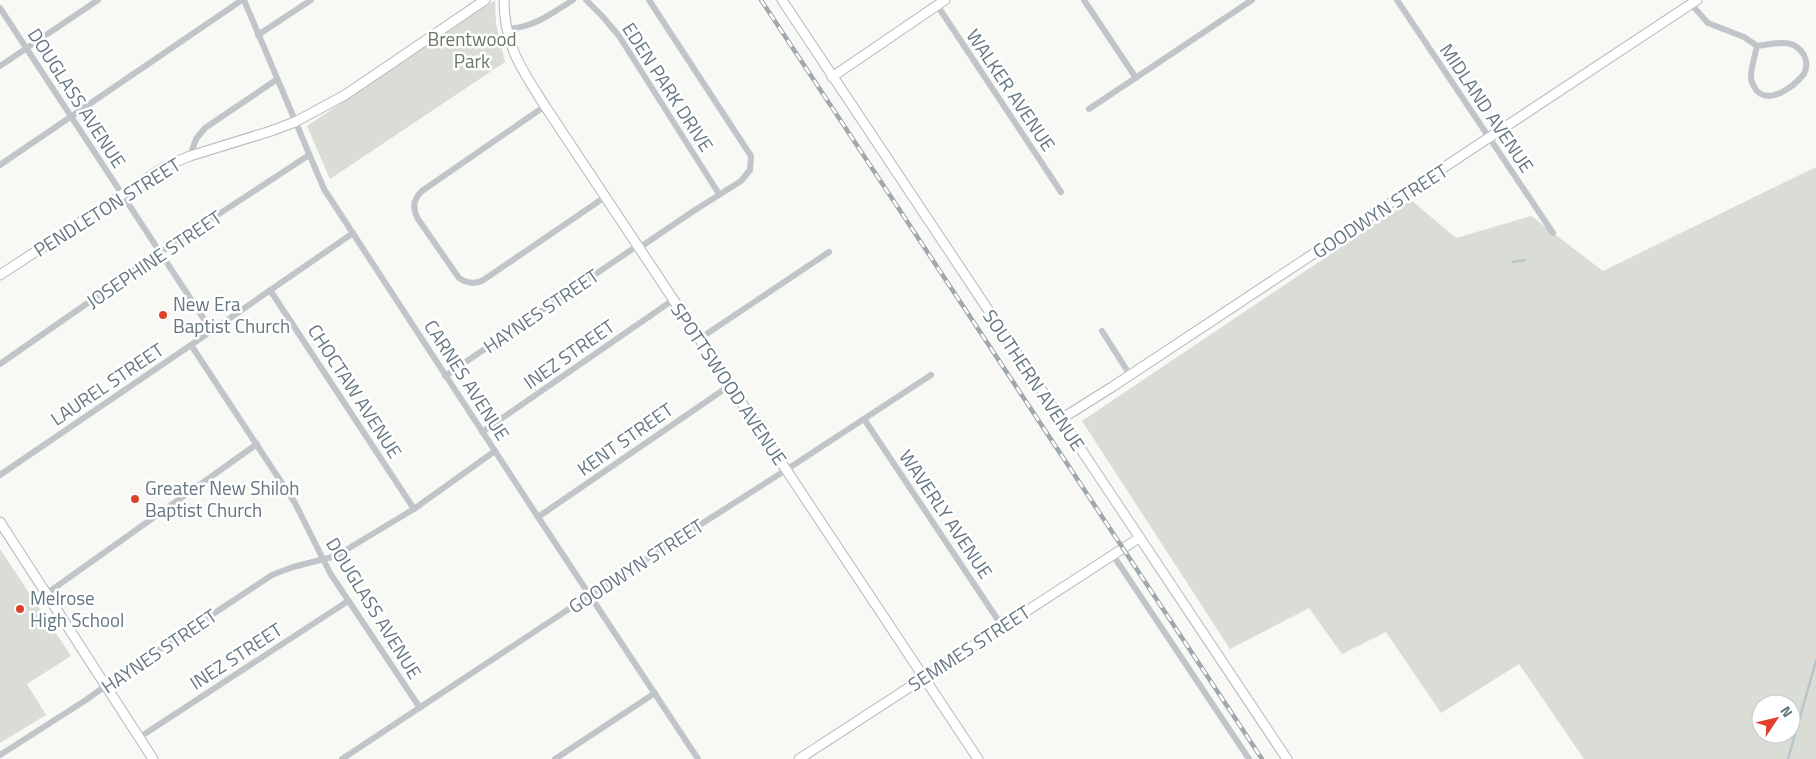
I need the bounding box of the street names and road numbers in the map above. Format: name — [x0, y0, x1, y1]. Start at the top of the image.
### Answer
street label: EDEN PARK DRIVE — [616, 16, 721, 157]
street label: DOUGLASS AVENUE — [21, 22, 134, 173]
street label: WALKER AVENUE — [960, 23, 1063, 157]
street label: MIDLAND AVENUE — [1433, 37, 1542, 178]
street label: PENDLETON STREET — [28, 150, 186, 264]
street label: GOODWYN STREET — [1306, 156, 1453, 265]
street label: JOSEPHINE STREET — [80, 202, 227, 315]
street label: HAYNES STREET — [477, 261, 604, 360]
street label: SPOTTSWOOD AVENUE — [664, 297, 795, 471]
street label: SOUTHERN AVENUE — [976, 303, 1093, 456]
street label: INEZ STREET — [517, 311, 620, 396]
street label: CARNES AVENUE — [417, 314, 517, 446]
street label: CHOCTAW AVENUE — [301, 318, 410, 464]
street label: LAUREL STREET — [44, 335, 169, 432]
street label: KENT STREET — [571, 395, 679, 482]
street label: WAVERLY AVENUE — [892, 443, 1000, 584]
street label: GOODWYN STREET — [562, 511, 709, 620]
street label: DOUGLASS AVENUE — [319, 531, 430, 684]
street label: SEMMES STREET — [902, 597, 1036, 698]
street label: HAYNES STREET — [95, 601, 222, 700]
street label: INEZ STREET — [184, 615, 288, 696]

